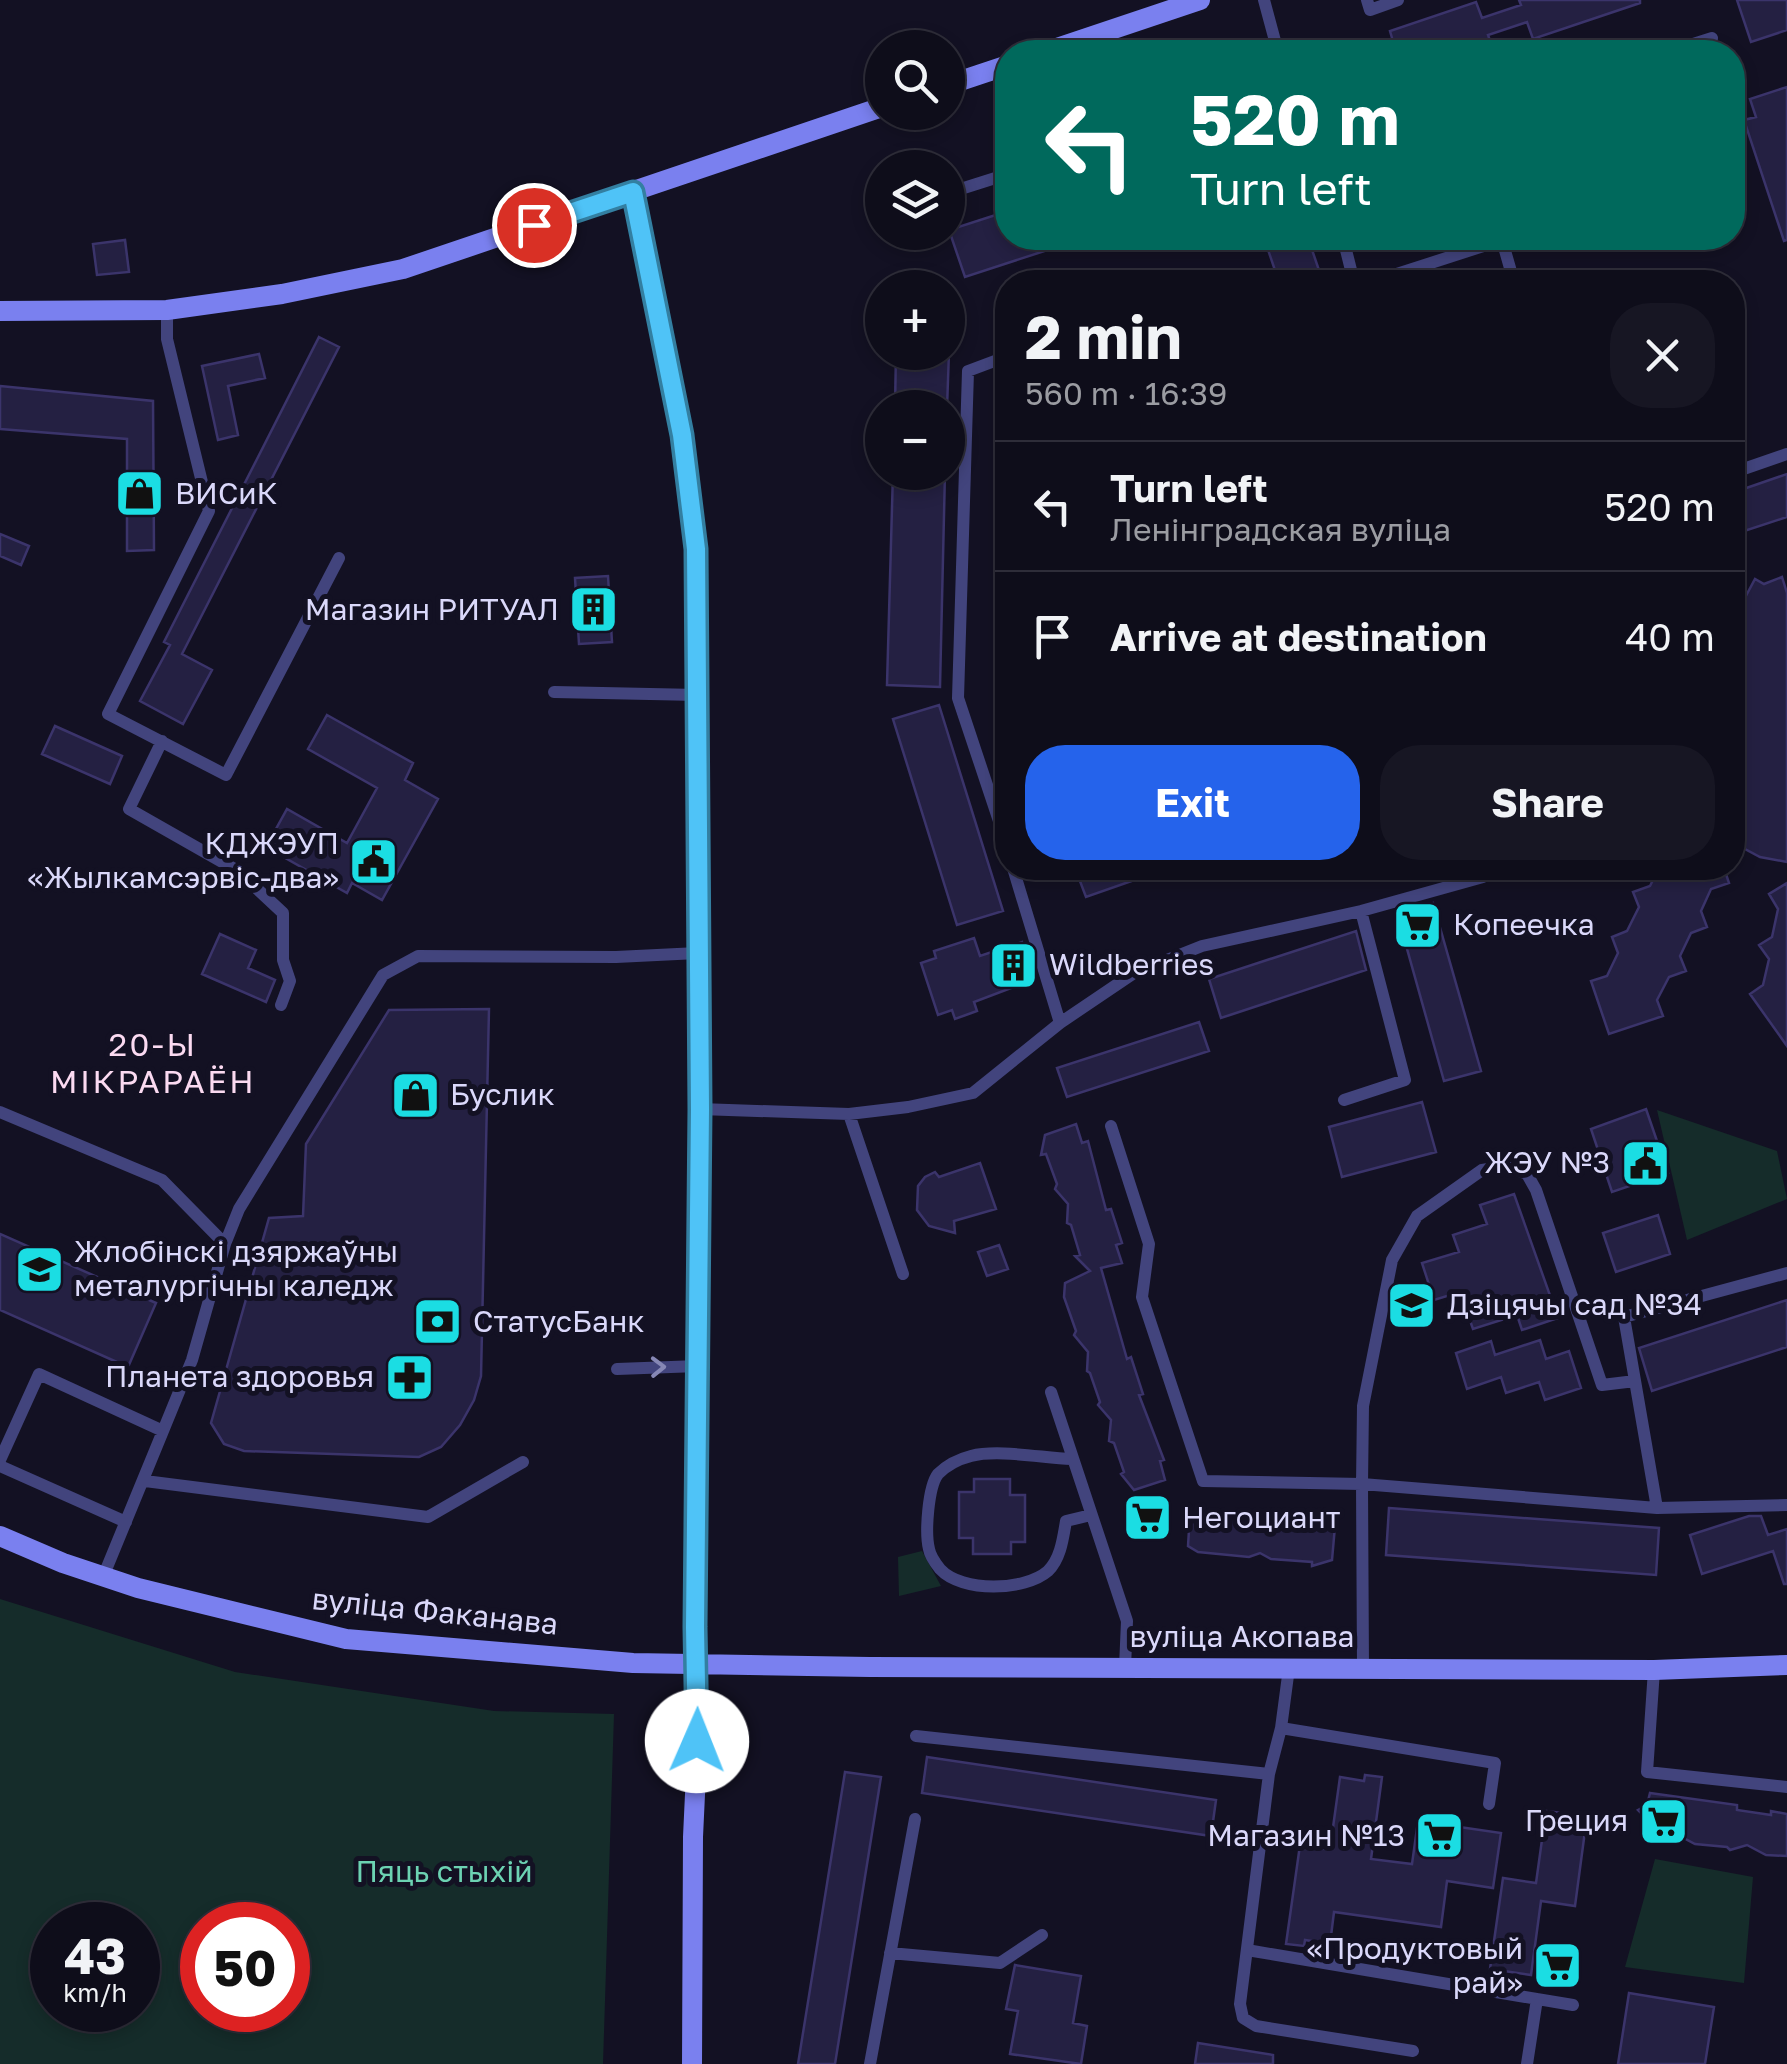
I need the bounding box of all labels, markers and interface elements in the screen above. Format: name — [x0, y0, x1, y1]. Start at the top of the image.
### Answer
map controls — [865, 30, 965, 490]
button: search — [865, 30, 965, 130]
text: 520 m — [1190, 76, 1400, 160]
icon: left — [1025, 80, 1155, 210]
button: layers — [865, 150, 965, 250]
text: Turn left — [1190, 161, 1372, 215]
pin — [492, 183, 577, 268]
icon: arrive — [507, 198, 562, 253]
button: + — [865, 270, 965, 370]
text: 2 min — [1025, 300, 1182, 372]
button: close — [1610, 303, 1715, 408]
text: 560 m · 16:39 — [1025, 374, 1227, 412]
button: − — [865, 390, 965, 490]
text: Turn left — [1110, 465, 1268, 510]
shop icon: ВИСиК — [114, 468, 166, 520]
place label: ВИСиК — [175, 475, 278, 511]
icon: left — [1025, 479, 1080, 534]
text: 520 m — [1604, 484, 1715, 529]
text: Ленінградская вуліца — [1110, 510, 1451, 548]
building icon: Магазин РИТУАЛ — [568, 584, 620, 636]
place label: Магазин РИТУАЛ — [305, 591, 559, 627]
icon: arrive — [1025, 609, 1080, 664]
text: Arrive at destination — [1110, 614, 1487, 659]
text: 40 m — [1625, 614, 1715, 659]
button: Exit — [1025, 745, 1360, 860]
button: Share — [1380, 745, 1715, 860]
place label: КДЖЭУП «Жылкамсэрвіс-два» — [27, 825, 339, 895]
public building icon: КДЖЭУП «Жылкамсэрвіс-два» — [348, 835, 400, 887]
supermarket icon: Копеечка — [1392, 899, 1444, 951]
place label: Копеечка — [1453, 906, 1595, 942]
building icon: Wildberries — [988, 939, 1040, 991]
place label: Wildberries — [1049, 946, 1214, 982]
district label: 20-Ы МІКРАРАЁН — [50, 1025, 256, 1100]
shop icon: Буслик — [389, 1069, 441, 1121]
place label: Буслик — [450, 1076, 555, 1112]
public building icon: ЖЭУ №3 — [1619, 1137, 1671, 1189]
place label: ЖЭУ №3 — [1484, 1144, 1610, 1180]
place label: Жлобінскі дзяржаўны металургічны каледж — [74, 1233, 398, 1303]
school or university icon: Жлобінскі дзяржаўны металургічны каледж — [13, 1243, 65, 1295]
school or university icon: Дзіцячы сад №34 — [1386, 1279, 1438, 1331]
place label: Дзіцячы сад №34 — [1447, 1286, 1702, 1322]
bank icon: СтатусБанк — [412, 1296, 464, 1348]
place label: СтатусБанк — [473, 1303, 644, 1339]
pharmacy icon: Планета здоровья — [383, 1351, 435, 1403]
one-way arrow — [650, 1356, 666, 1378]
place label: Планета здоровья — [105, 1358, 374, 1394]
supermarket icon: Негоциант — [1121, 1492, 1173, 1544]
place label: Негоциант — [1182, 1499, 1341, 1535]
street label: вуліца Факанава — [310, 1580, 560, 1642]
street label: вуліца Акопава — [1129, 1618, 1355, 1654]
position arrow — [645, 1689, 749, 1793]
supermarket icon: Греция — [1637, 1795, 1689, 1847]
place label: Греция — [1525, 1802, 1628, 1838]
supermarket icon: Магазин №13 — [1414, 1810, 1466, 1862]
place label: Магазин №13 — [1207, 1817, 1405, 1853]
park label: Пяць стыхій — [355, 1853, 533, 1889]
speed limit sign: 50 — [180, 1902, 310, 2032]
text: 43 — [64, 1925, 126, 1985]
place label: «Продуктовый рай» — [1306, 1930, 1523, 2000]
supermarket icon: «Продуктовый рай» — [1532, 1940, 1584, 1992]
text: km/h — [63, 1977, 127, 2008]

